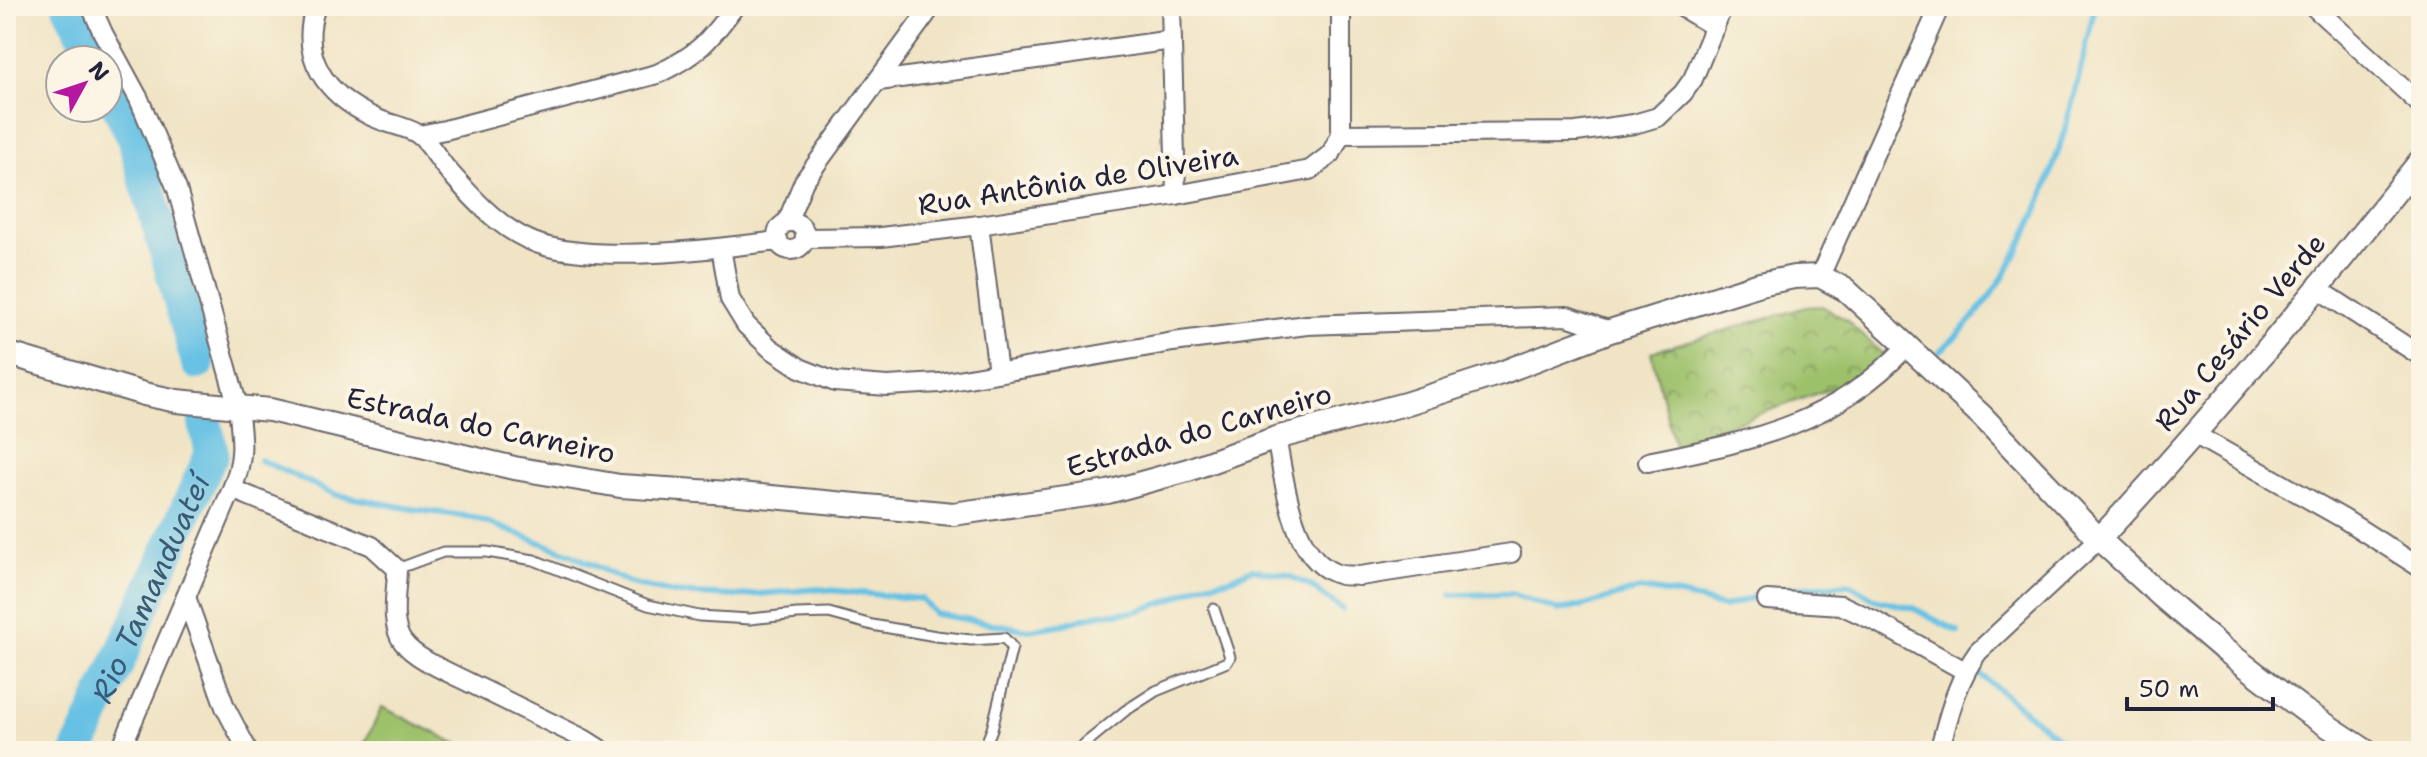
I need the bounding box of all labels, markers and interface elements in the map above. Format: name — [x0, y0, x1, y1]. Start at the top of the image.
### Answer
north arrow — [44, 44, 124, 124]
text: N — [82, 55, 116, 87]
street label: Rua Antônia de Oliveira — [915, 136, 1241, 224]
street label: Rua Cesário Verde — [2146, 225, 2334, 439]
street label: Estrada do Carneiro — [1062, 374, 1336, 486]
street label: Estrada do Carneiro — [343, 378, 619, 472]
water label: Rio Tamanduateí — [81, 464, 221, 709]
scale bar — [2127, 661, 2273, 711]
text: 50 m — [2139, 673, 2199, 705]

